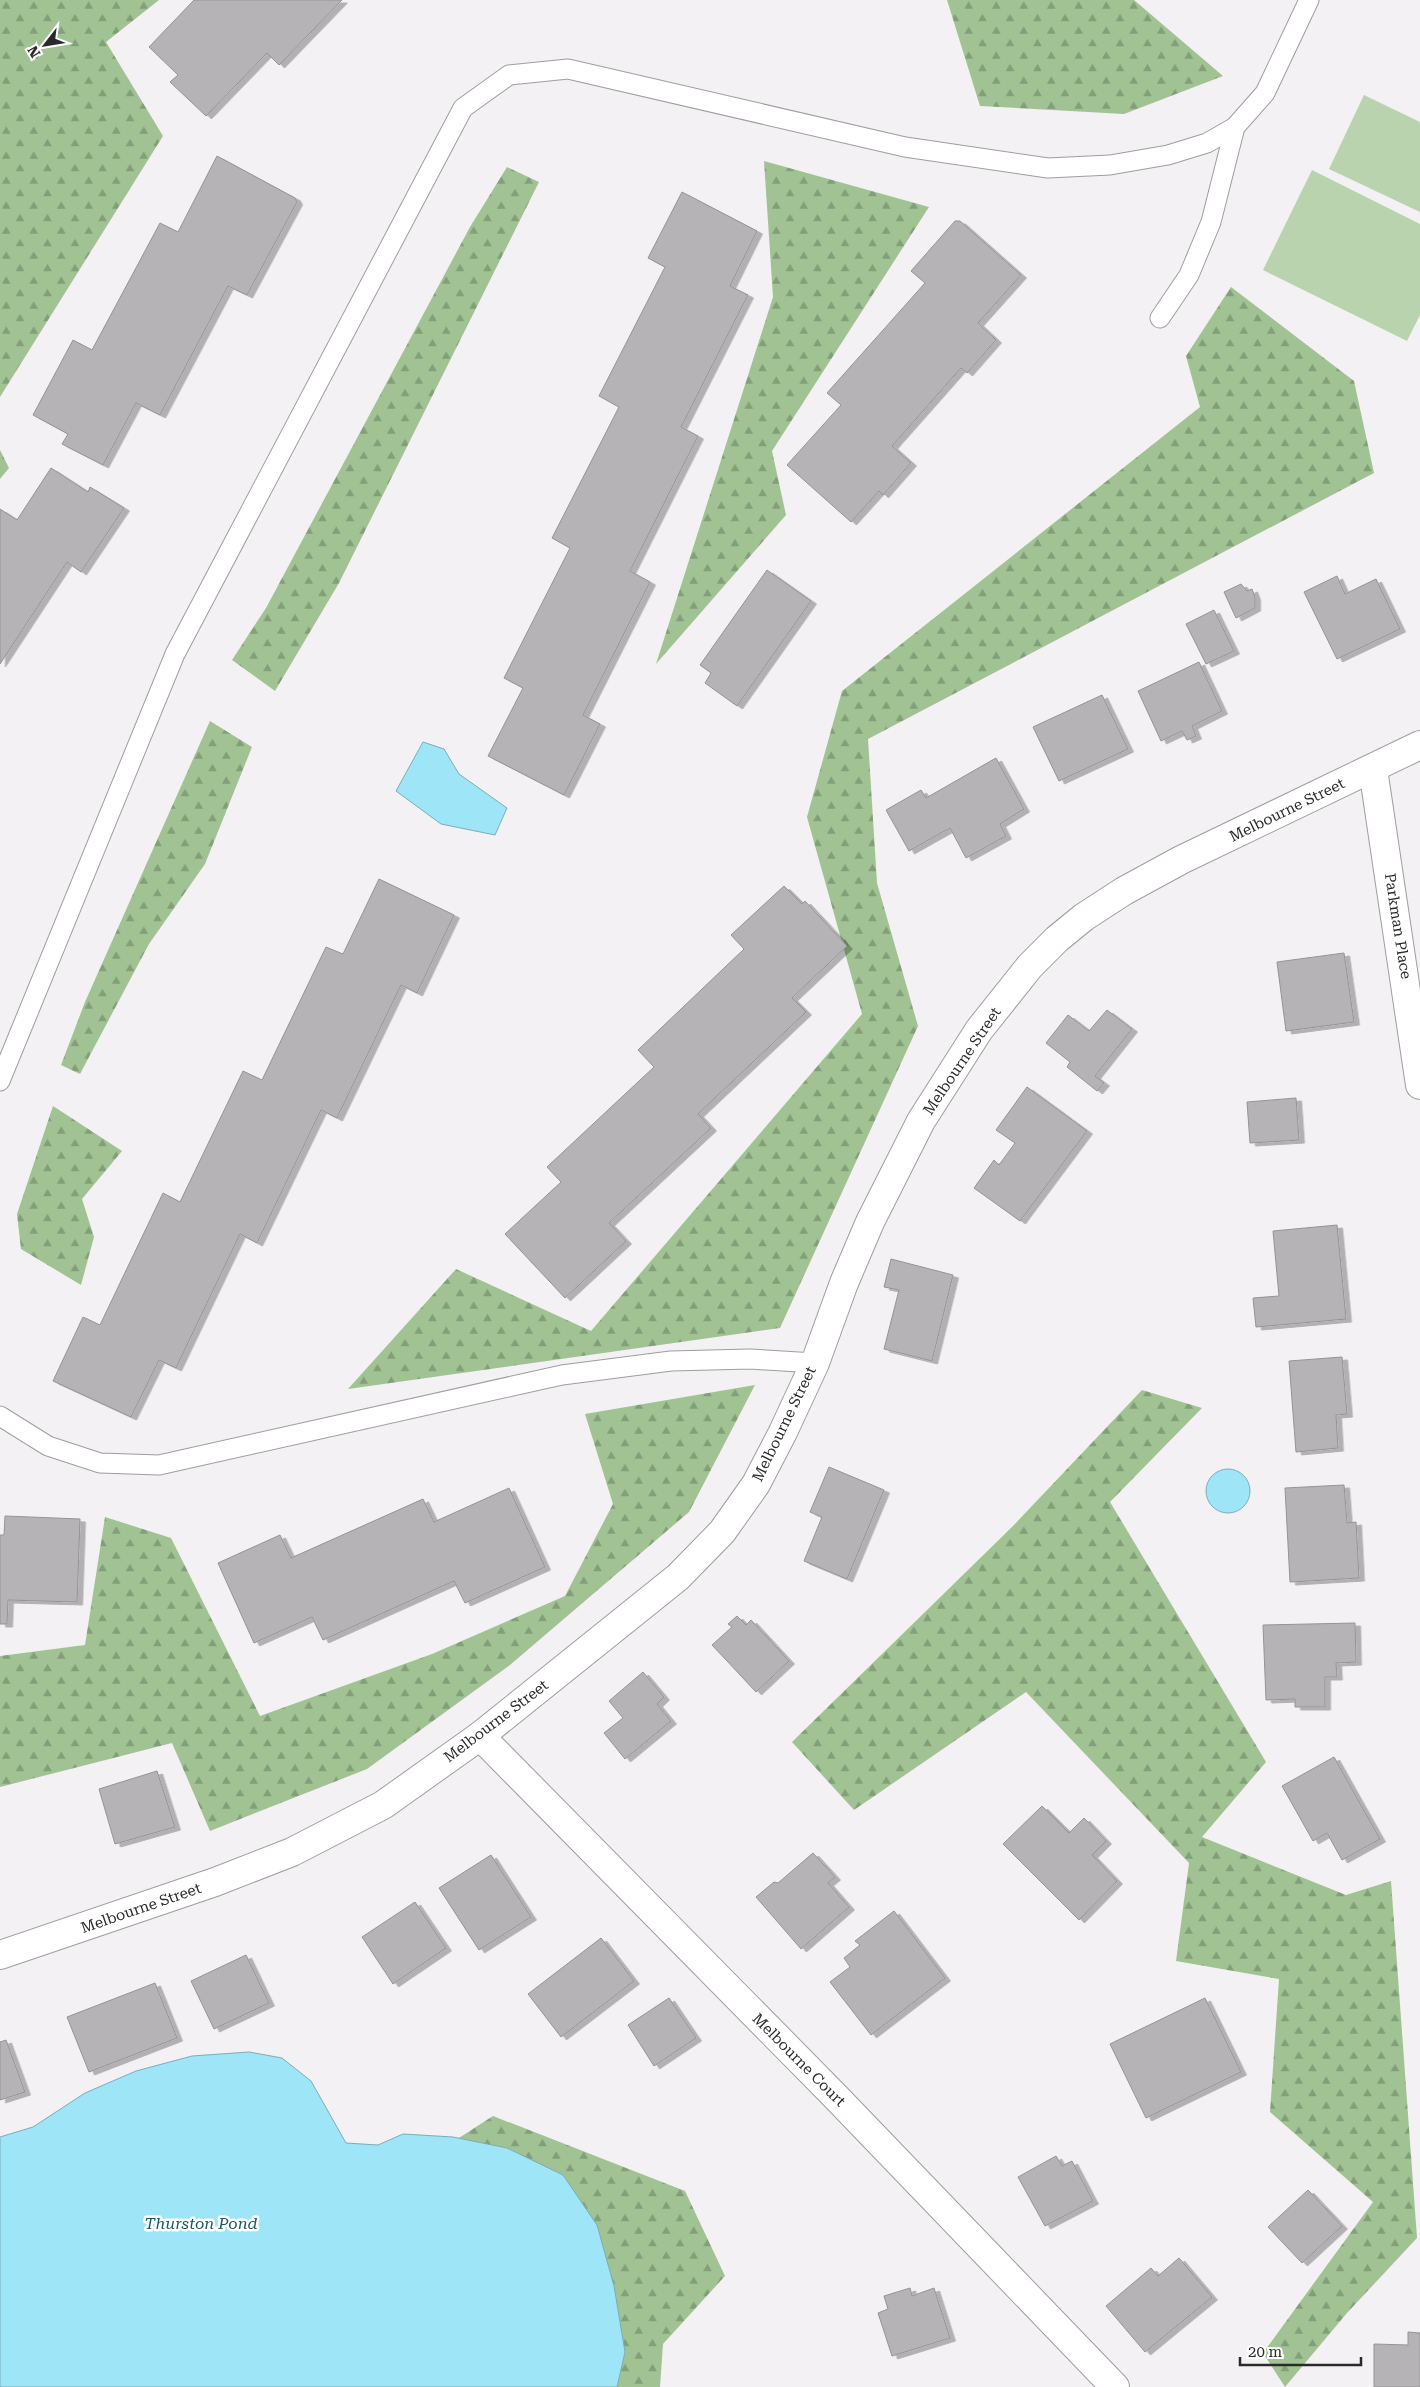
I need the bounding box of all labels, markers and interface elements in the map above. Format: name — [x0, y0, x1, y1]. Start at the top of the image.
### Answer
north arrow — [20, 20, 70, 70]
text: N — [24, 43, 43, 60]
street label: Melbourne Street — [1226, 774, 1348, 846]
street label: Parkman Place — [1381, 872, 1415, 980]
street label: Melbourne Street — [919, 1003, 1005, 1118]
street label: Melbourne Street — [748, 1363, 820, 1485]
street label: Melbourne Street — [440, 1676, 552, 1766]
street label: Melbourne Street — [78, 1879, 204, 1937]
street label: Melbourne Court — [749, 2010, 850, 2111]
water label: Thurston Pond — [144, 2214, 258, 2233]
scale bar — [1240, 2334, 1361, 2366]
text: 20 m — [1248, 2343, 1283, 2361]

